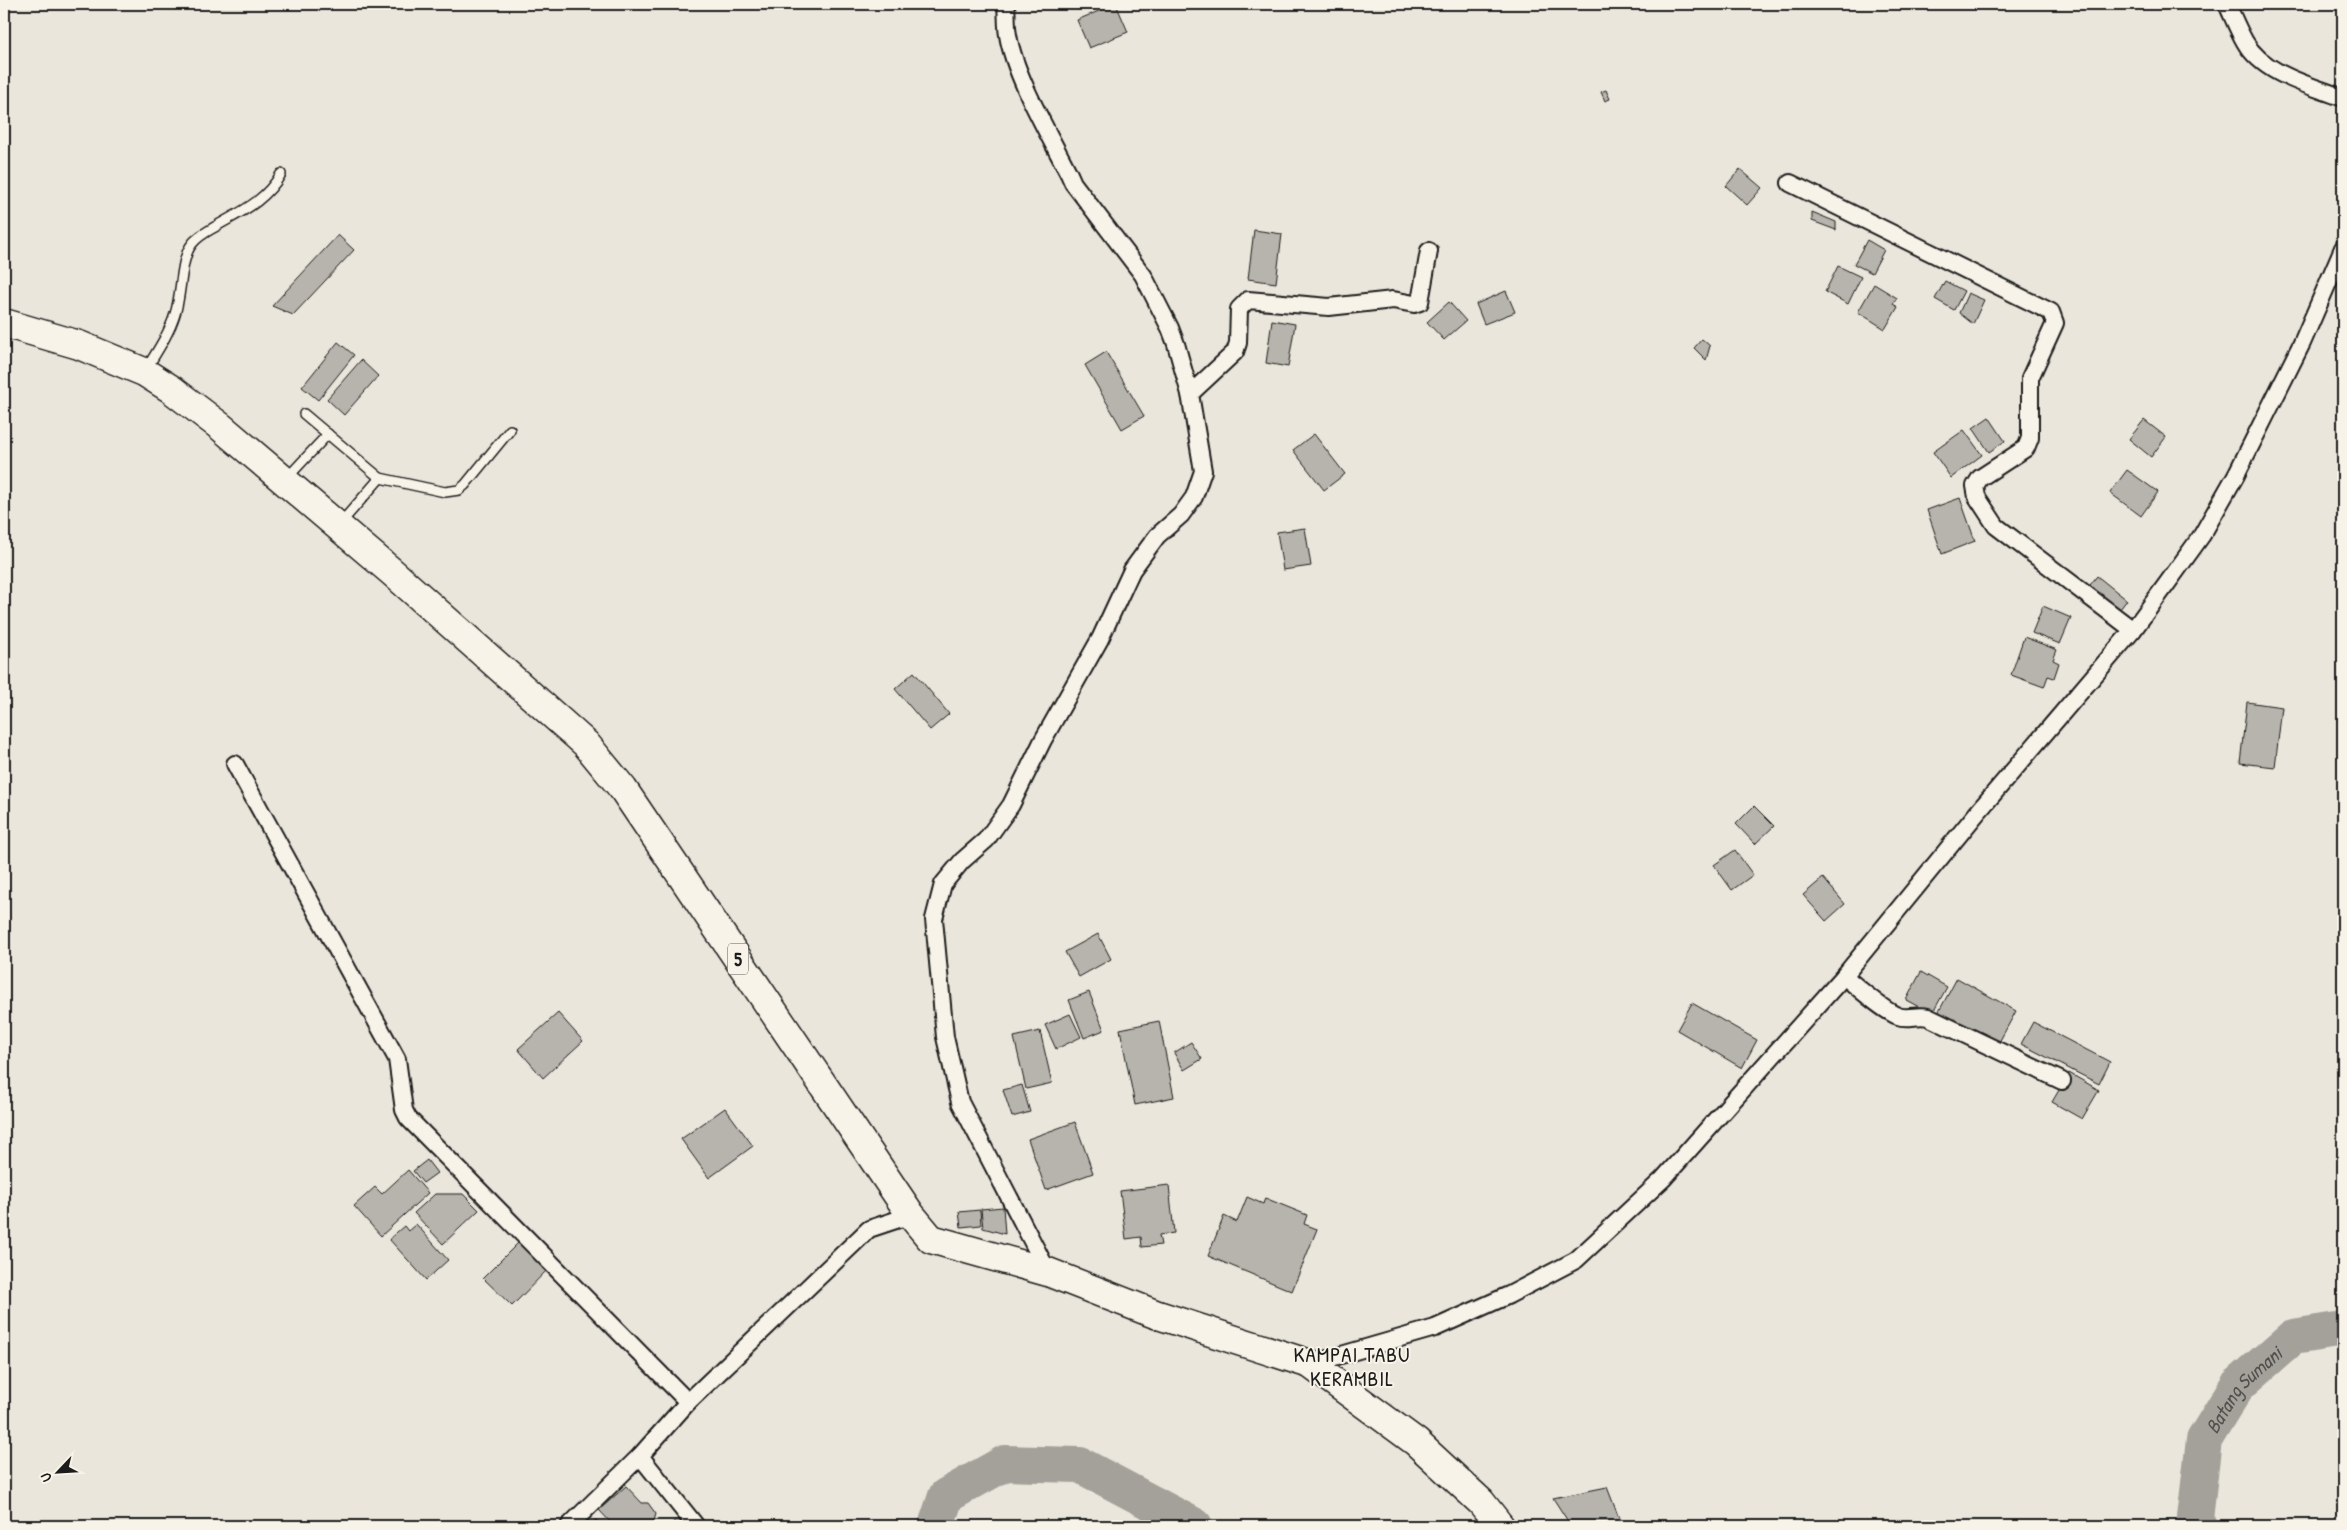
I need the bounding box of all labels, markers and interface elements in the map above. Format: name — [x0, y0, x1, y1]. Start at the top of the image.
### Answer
road number: 5 — [728, 944, 748, 974]
water label: Batang Sumani — [2198, 1338, 2289, 1438]
district label: KAMPAI TABU KERAMBIL — [1293, 1340, 1411, 1393]
north arrow — [32, 1448, 82, 1498]
text: U — [35, 1470, 56, 1485]

